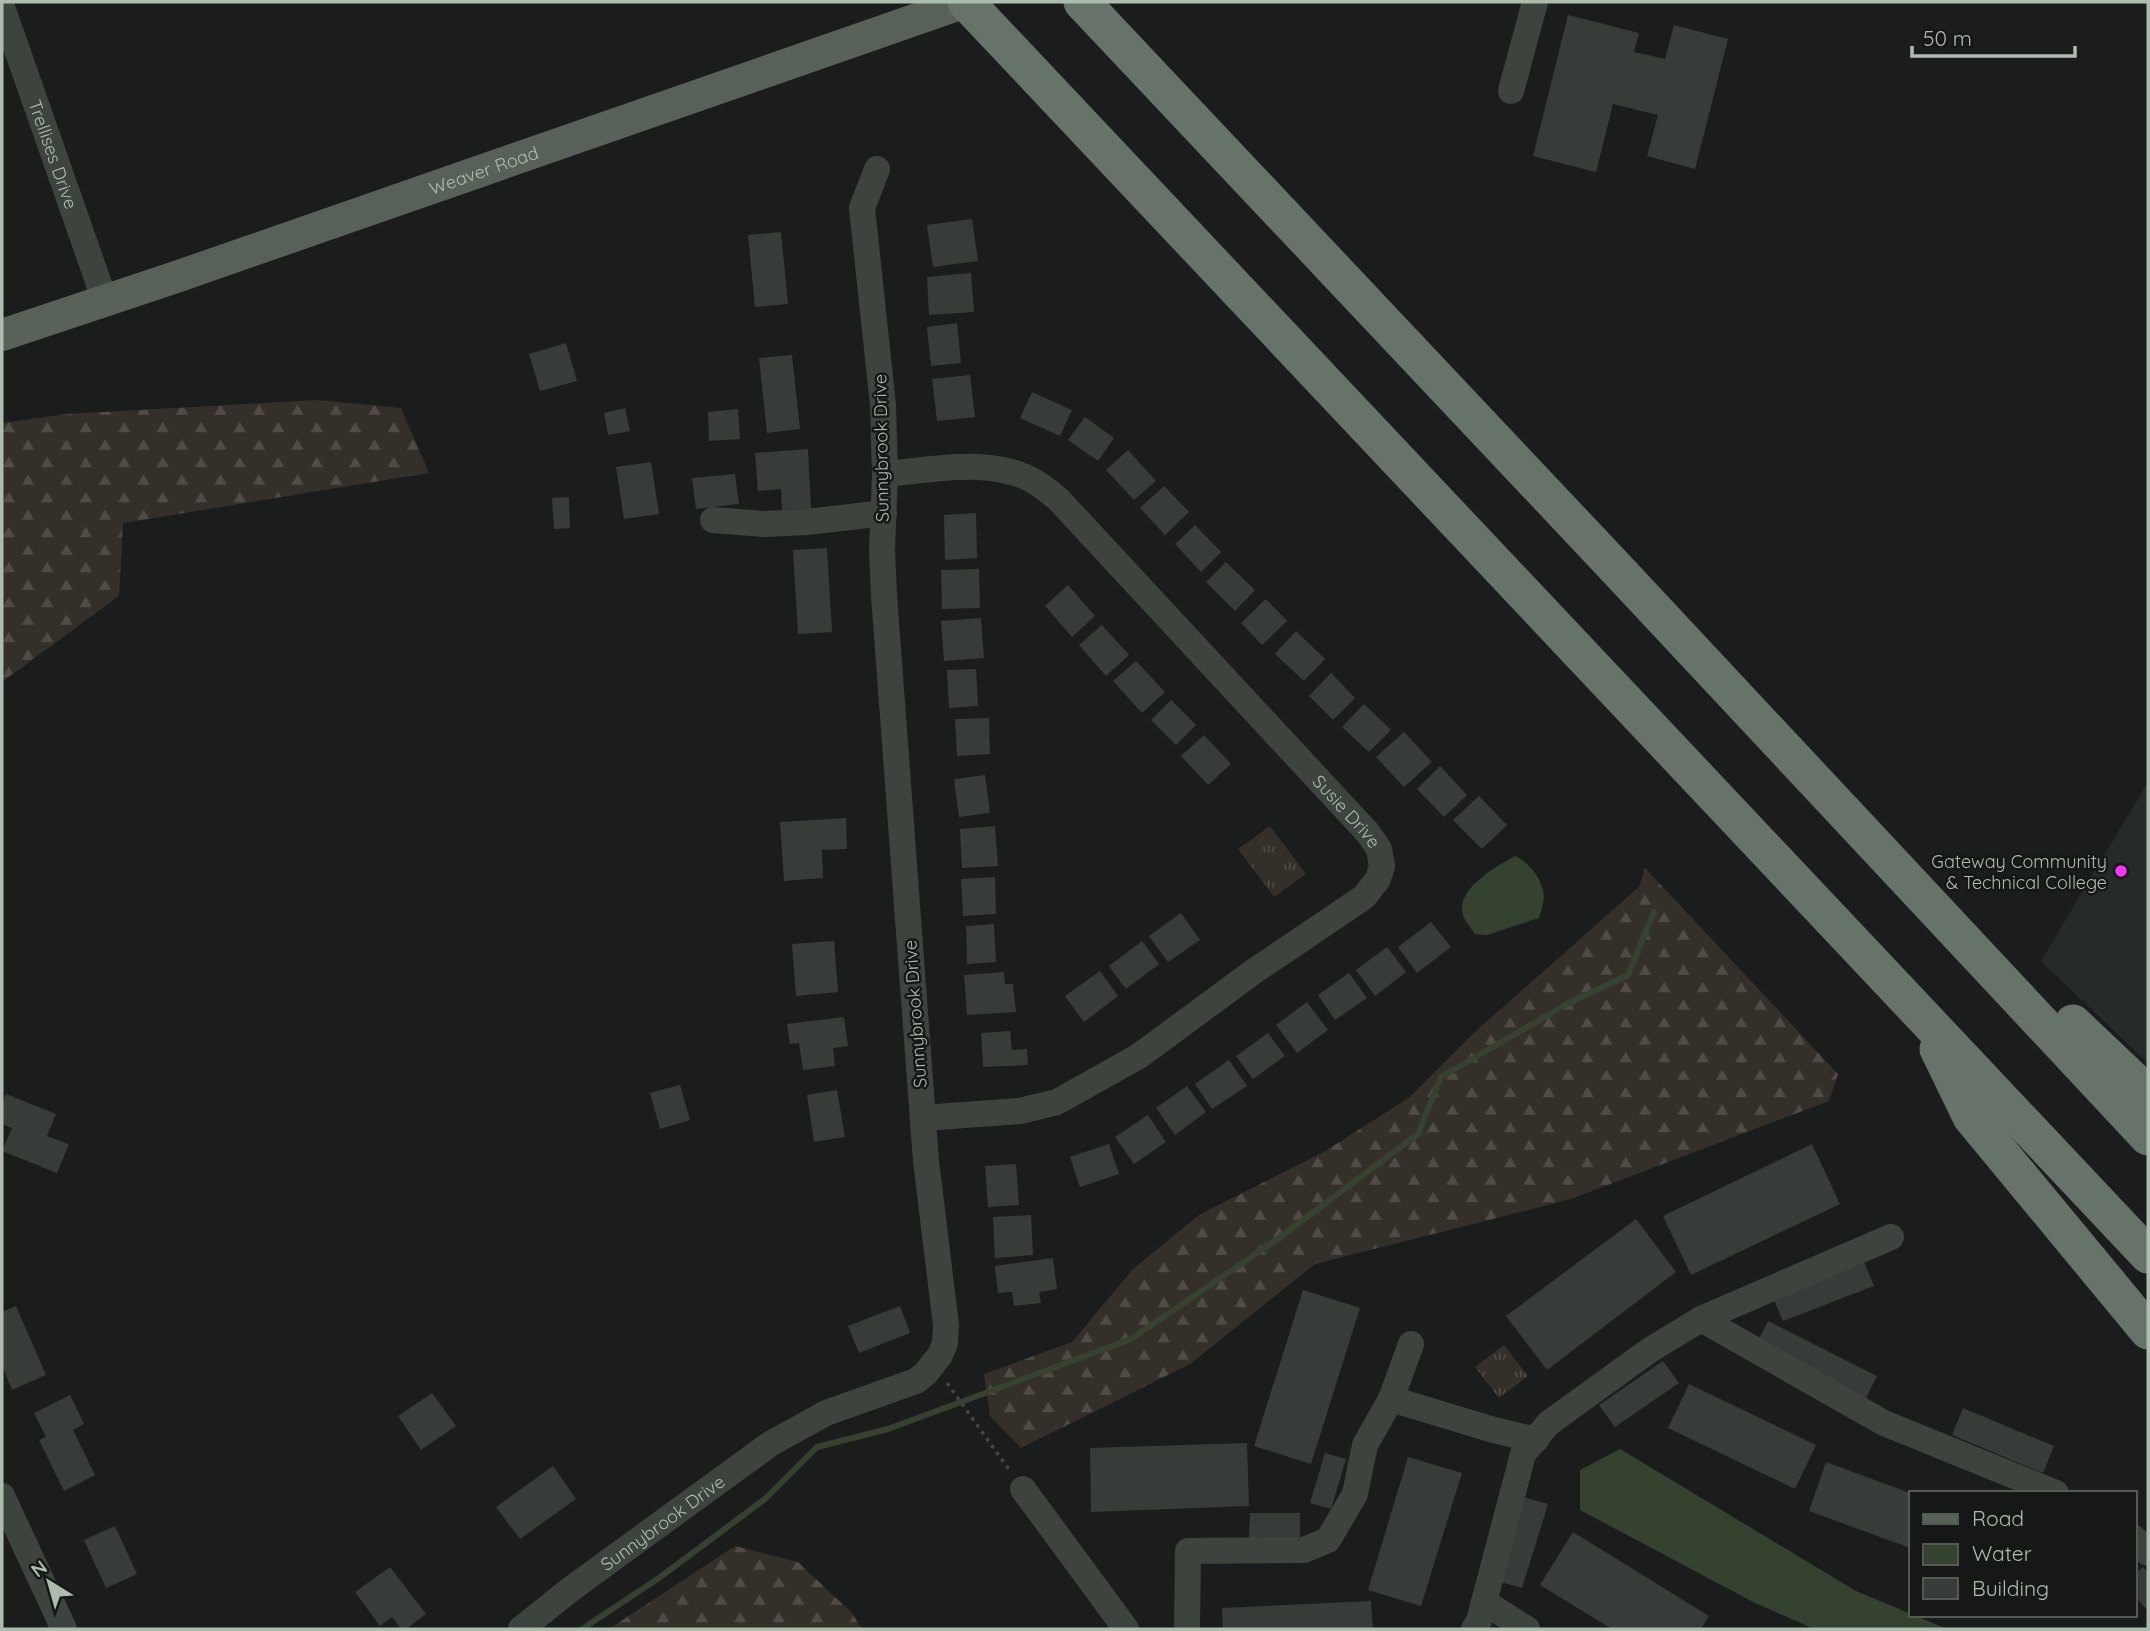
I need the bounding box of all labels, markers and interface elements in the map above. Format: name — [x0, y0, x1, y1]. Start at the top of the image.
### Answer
scale bar — [1912, 14, 2075, 58]
text: 50 m — [1923, 25, 1972, 51]
street label: Trellises Drive — [24, 97, 83, 212]
street label: Weaver Road — [426, 140, 541, 200]
street label: Sunnybrook Drive — [868, 374, 894, 522]
street label: Susie Drive — [1308, 770, 1386, 852]
place label: Gateway Community & Technical College — [1931, 850, 2107, 894]
marker: Gateway Community & Technical College — [2113, 863, 2129, 879]
street label: Sunnybrook Drive — [898, 939, 932, 1089]
street label: Sunnybrook Drive — [596, 1469, 729, 1575]
legend — [1909, 1491, 2136, 1617]
text: Road — [1972, 1505, 2024, 1531]
text: Water — [1972, 1540, 2032, 1566]
north arrow — [14, 1547, 84, 1617]
text: N — [26, 1555, 52, 1582]
text: Building — [1972, 1575, 2049, 1601]

